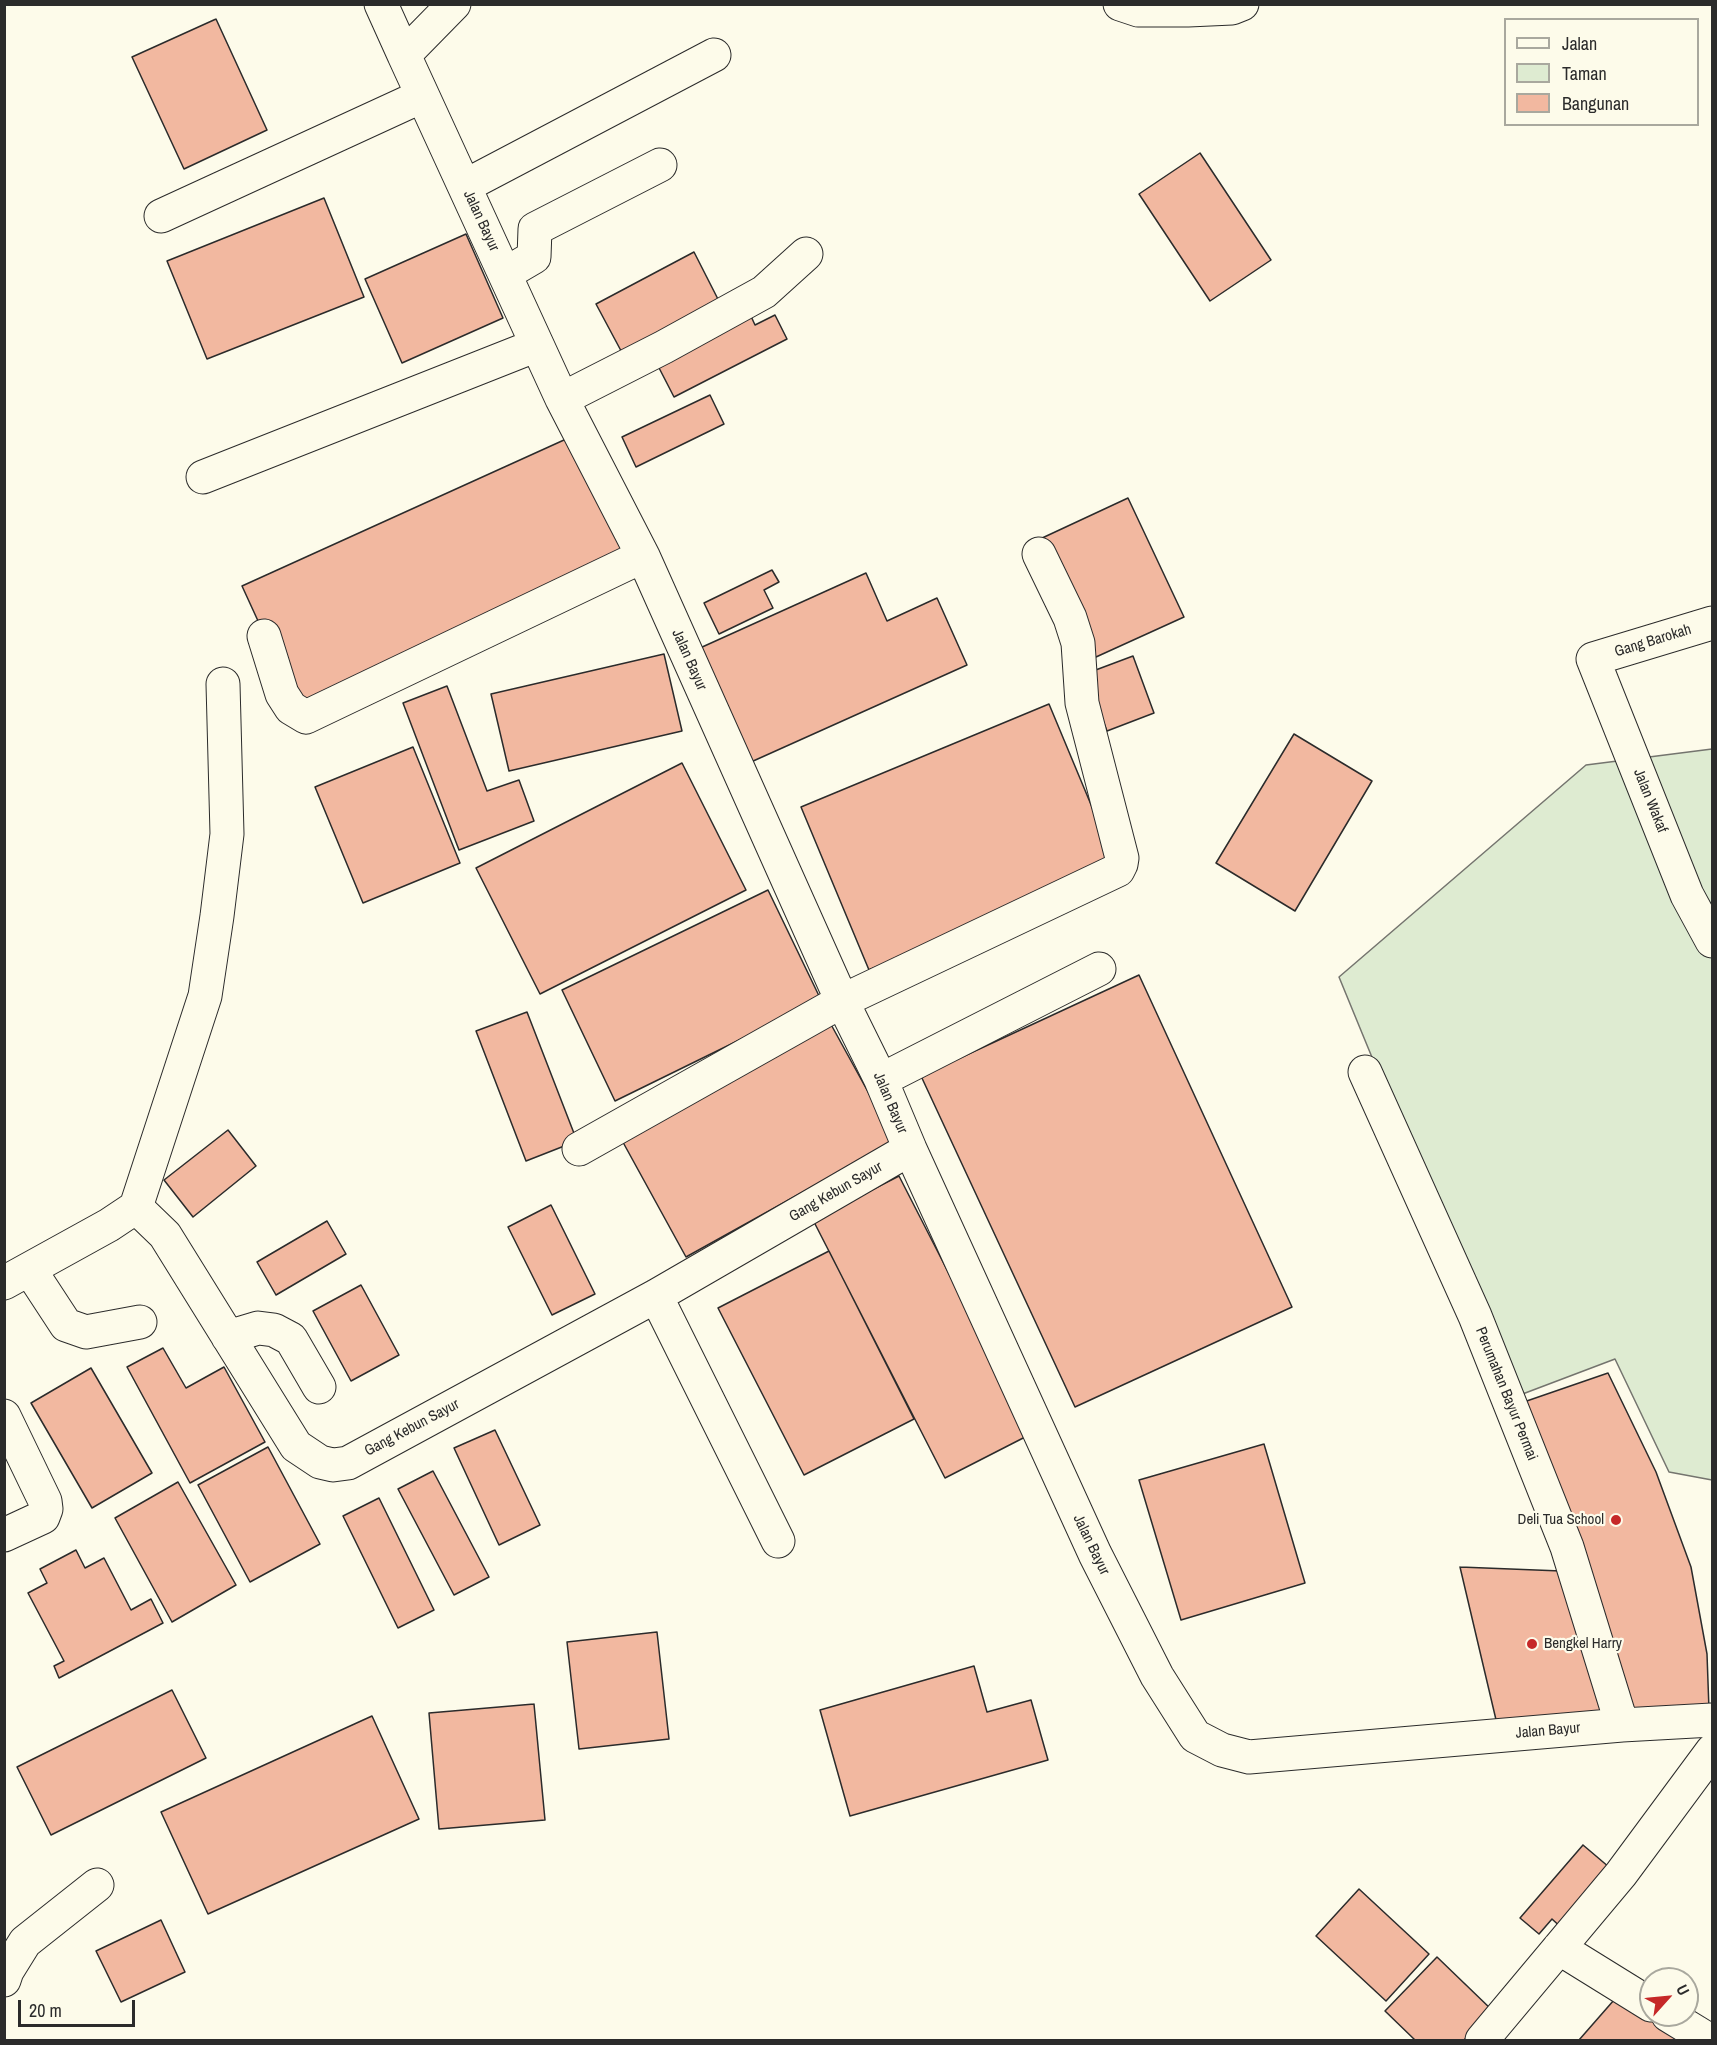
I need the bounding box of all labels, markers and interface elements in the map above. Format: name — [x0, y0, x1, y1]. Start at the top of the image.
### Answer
legend — [1504, 18, 1699, 126]
text: Jalan — [1562, 31, 1597, 56]
text: Taman — [1562, 61, 1607, 86]
text: Bangunan — [1562, 91, 1629, 116]
street label: Jalan Bayur — [459, 188, 503, 254]
street label: Gang Barokah — [1612, 621, 1694, 661]
street label: Jalan Bayur — [668, 627, 710, 693]
street label: Jalan Wakaf — [1629, 766, 1671, 836]
street label: Jalan Bayur — [869, 1070, 911, 1136]
street label: Gang Kebun Sayur — [786, 1158, 886, 1226]
street label: Perumahan Bayur Permai — [1471, 1325, 1541, 1463]
street label: Gang Kebun Sayur — [362, 1395, 462, 1461]
place label: Deli Tua School — [1518, 1511, 1604, 1529]
street label: Jalan Bayur — [1069, 1512, 1113, 1578]
marker: Deli Tua School — [1609, 1513, 1623, 1527]
place label: Bengkel Harry — [1544, 1635, 1622, 1653]
marker: Bengkel Harry — [1525, 1637, 1539, 1651]
street label: Jalan Bayur — [1515, 1719, 1581, 1743]
north arrow — [1639, 1967, 1699, 2027]
text: U — [1671, 1981, 1695, 1999]
scale bar — [21, 1988, 138, 2026]
text: 20 m — [29, 1998, 62, 2023]

